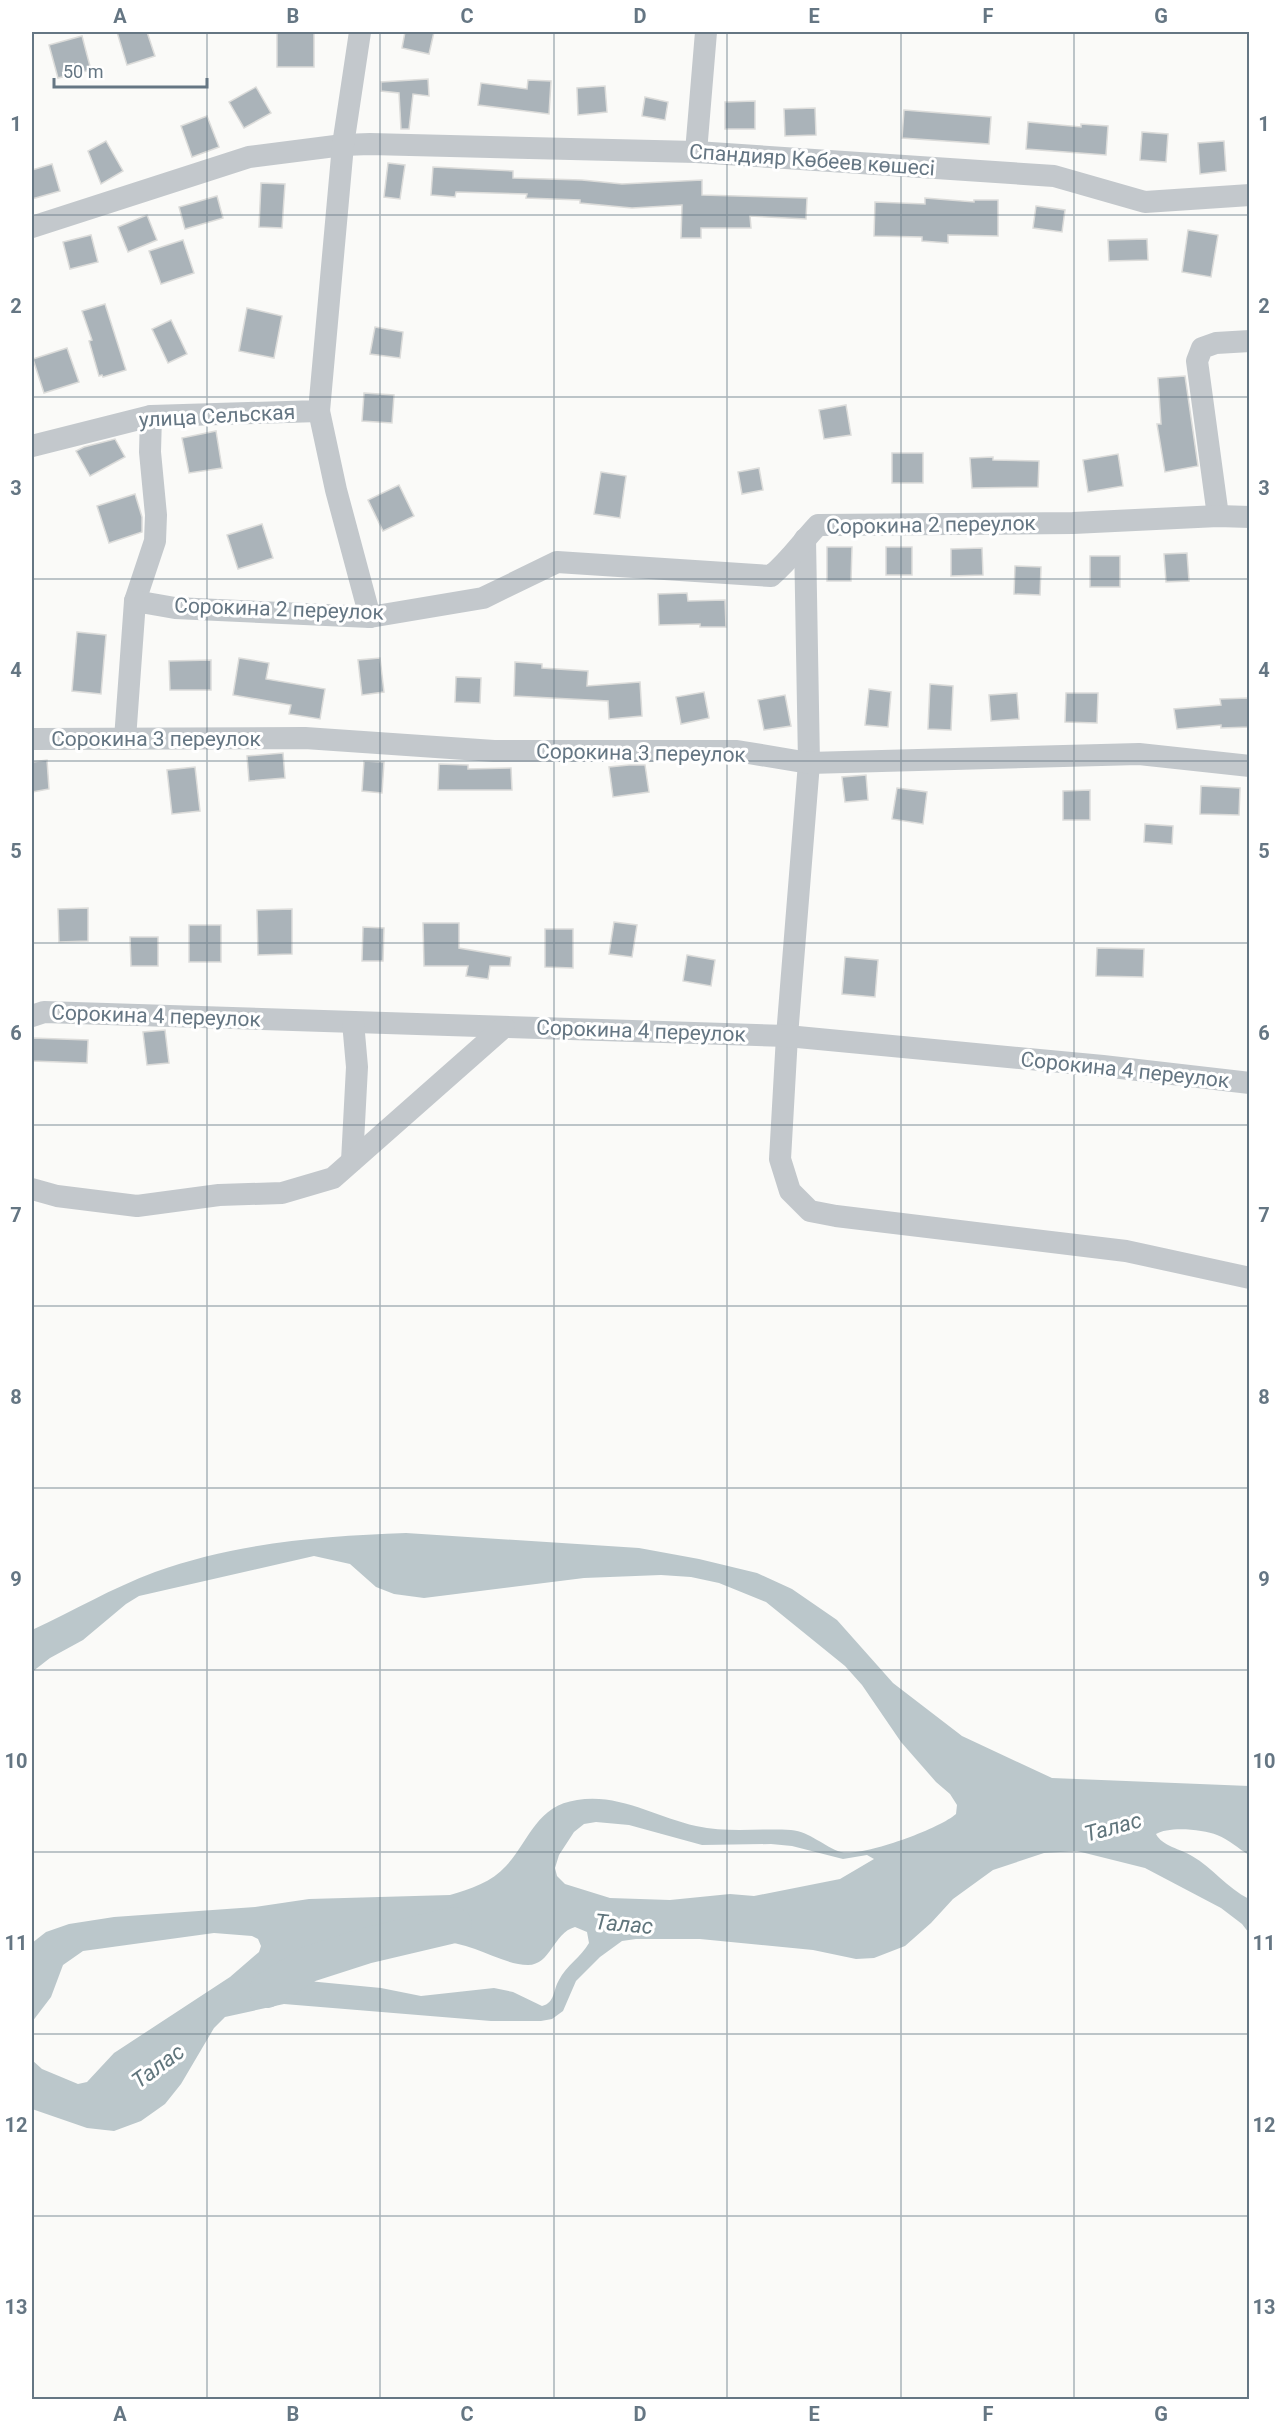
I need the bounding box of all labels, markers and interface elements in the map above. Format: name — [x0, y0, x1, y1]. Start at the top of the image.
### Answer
text: A — [113, 4, 127, 28]
text: B — [287, 4, 299, 28]
text: C — [460, 4, 474, 28]
text: D — [634, 4, 647, 28]
text: E — [808, 4, 820, 28]
text: F — [983, 4, 994, 28]
text: G — [1154, 4, 1168, 28]
scale bar — [54, 51, 207, 89]
text: 50 m — [63, 61, 103, 82]
text: 1 — [10, 112, 22, 136]
text: 1 — [1258, 112, 1270, 136]
street label: Спандияр Көбеев көшесі — [688, 139, 936, 181]
text: 2 — [10, 294, 22, 318]
text: 2 — [1258, 294, 1270, 318]
street label: улица Сельская — [138, 400, 296, 432]
text: 3 — [10, 476, 22, 500]
text: 3 — [1258, 476, 1270, 500]
street label: Сорокина 2 переулок — [826, 511, 1037, 539]
street label: Сорокина 2 переулок — [174, 593, 385, 625]
text: 4 — [10, 658, 22, 682]
text: 4 — [1258, 658, 1270, 682]
street label: Сорокина 3 переулок — [51, 727, 261, 751]
street label: Сорокина 3 переулок — [536, 739, 747, 767]
text: 5 — [10, 839, 22, 863]
text: 5 — [1258, 839, 1270, 863]
street label: Сорокина 4 переулок — [51, 1000, 262, 1032]
street label: Сорокина 4 переулок — [536, 1015, 747, 1047]
text: 6 — [10, 1021, 22, 1045]
text: 6 — [1258, 1021, 1270, 1045]
street label: Сорокина 4 переулок — [1019, 1047, 1231, 1093]
text: 7 — [10, 1203, 22, 1227]
text: 7 — [1258, 1203, 1270, 1227]
text: 8 — [10, 1385, 22, 1409]
text: 8 — [1258, 1385, 1270, 1409]
text: 9 — [10, 1567, 22, 1591]
text: 9 — [1258, 1567, 1270, 1591]
text: 10 — [5, 1749, 27, 1773]
text: 10 — [1253, 1749, 1275, 1773]
water label: Талас — [1082, 1807, 1144, 1847]
water label: Талас — [594, 1909, 654, 1939]
text: 11 — [5, 1931, 27, 1955]
text: 11 — [1253, 1931, 1275, 1955]
water label: Талас — [127, 2039, 189, 2093]
text: 12 — [5, 2113, 27, 2137]
text: 12 — [1253, 2113, 1275, 2137]
text: 13 — [5, 2295, 27, 2319]
text: 13 — [1253, 2295, 1275, 2319]
text: A — [113, 2402, 127, 2426]
text: B — [287, 2402, 299, 2426]
text: C — [460, 2402, 474, 2426]
text: D — [634, 2402, 647, 2426]
text: E — [808, 2402, 820, 2426]
text: F — [983, 2402, 994, 2426]
text: G — [1154, 2402, 1168, 2426]

